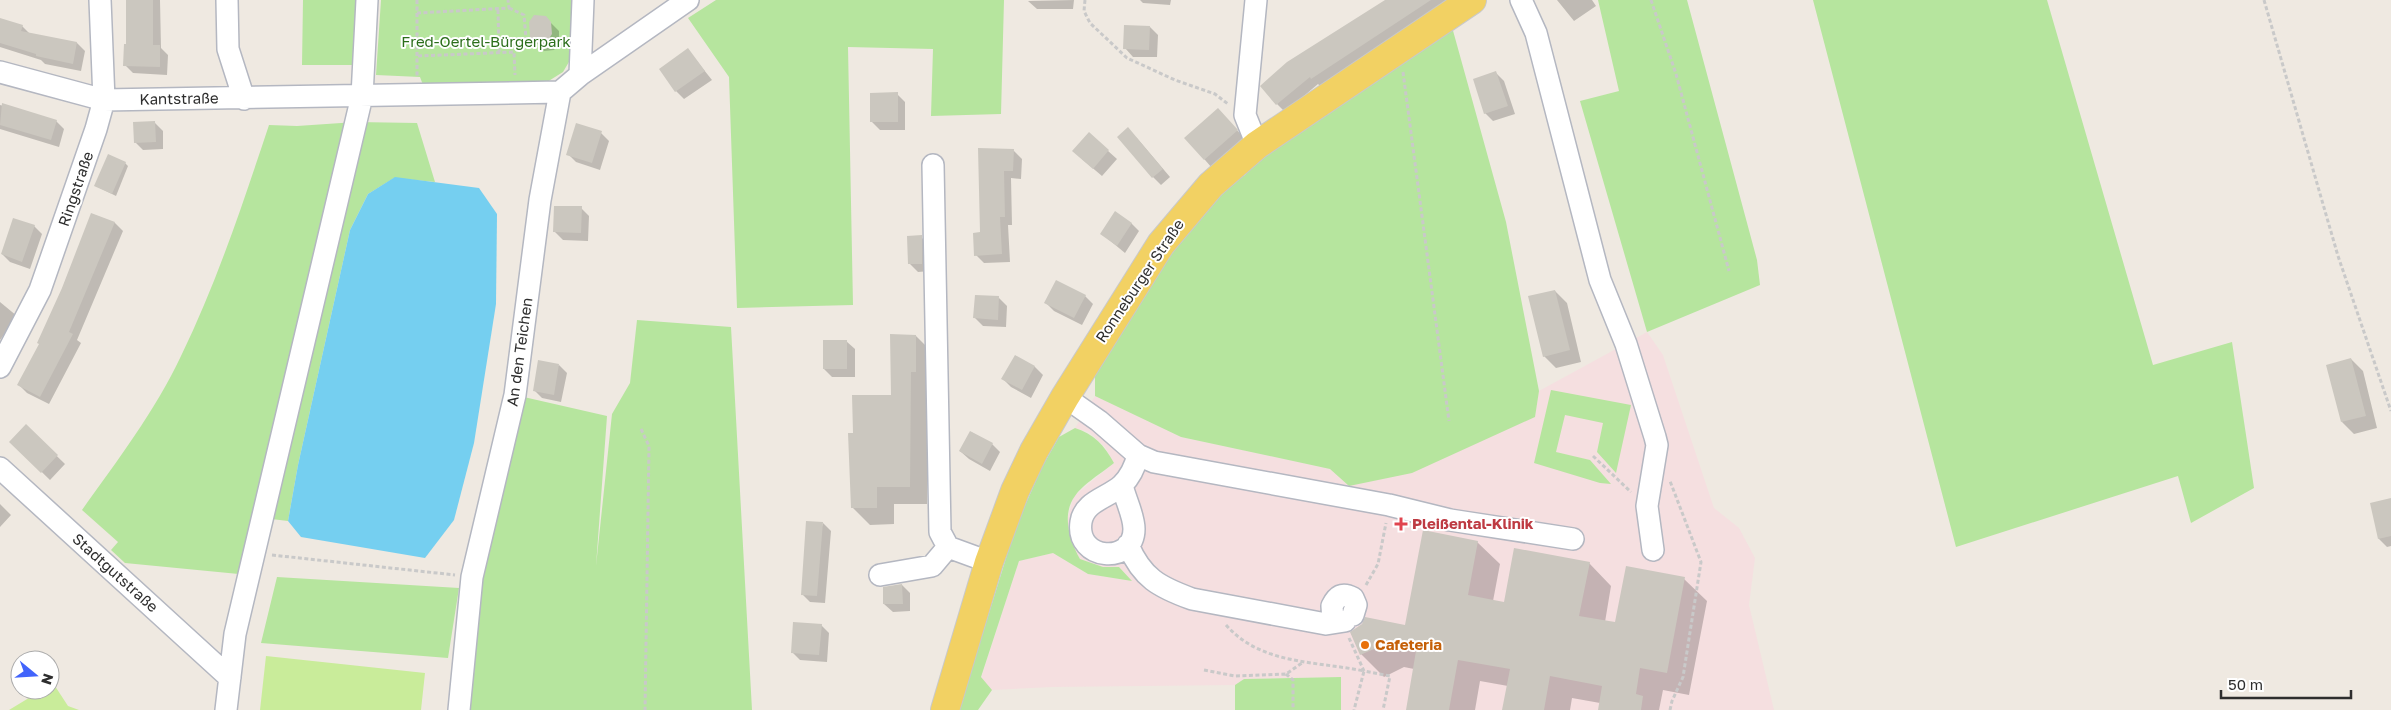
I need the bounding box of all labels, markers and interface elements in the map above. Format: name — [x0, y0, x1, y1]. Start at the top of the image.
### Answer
park label: Fred-Oertel-Bürgerpark — [401, 32, 571, 50]
street label: Kantstraße — [139, 88, 219, 108]
street label: Ringstraße — [54, 148, 96, 229]
street label: Ronneburger Straße — [1091, 215, 1187, 345]
street label: An den Teichen — [502, 296, 536, 408]
place label: Pleißental-Klinik — [1412, 514, 1534, 532]
marker: Pleißental-Klinik — [1394, 517, 1408, 531]
street label: Stadtgutstraße — [69, 529, 162, 616]
place label: Cafeteria — [1375, 635, 1442, 653]
marker: Cafeteria — [1359, 639, 1371, 651]
north arrow — [10, 650, 60, 700]
scale bar — [2221, 668, 2351, 700]
text: N — [38, 671, 58, 687]
text: 50 m — [2228, 675, 2263, 693]

